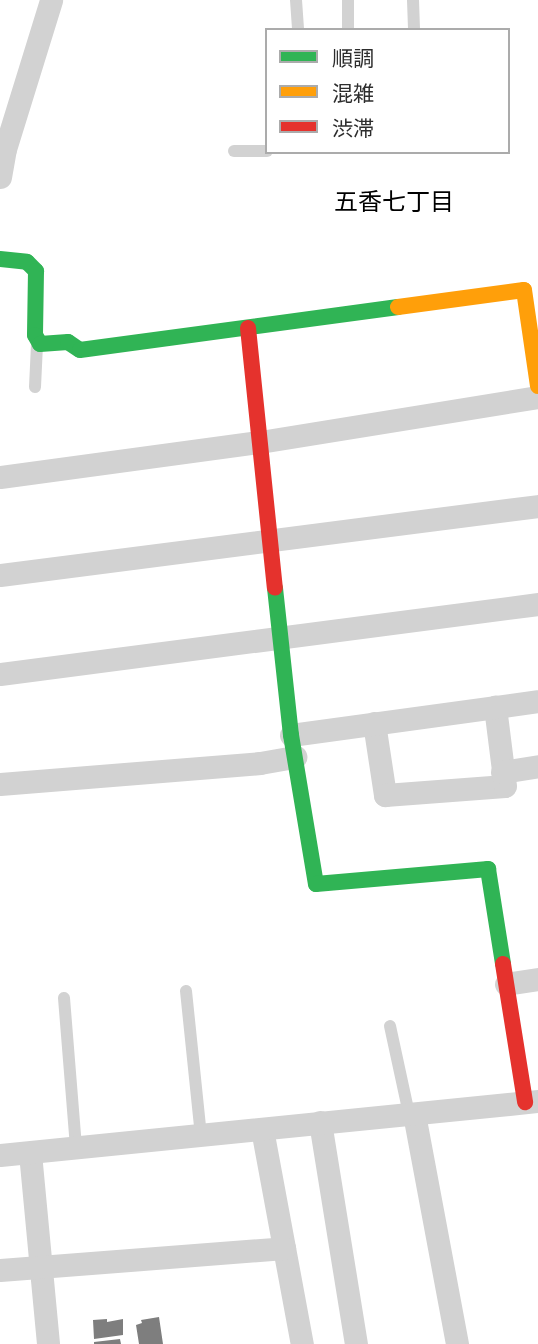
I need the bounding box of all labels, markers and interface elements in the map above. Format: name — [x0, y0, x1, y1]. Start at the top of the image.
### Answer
legend — [265, 28, 510, 154]
text: 順調 — [332, 45, 374, 71]
text: 混雑 — [332, 80, 374, 106]
text: 渋滞 — [332, 115, 374, 141]
district label: 五香七丁目 — [334, 187, 454, 215]

